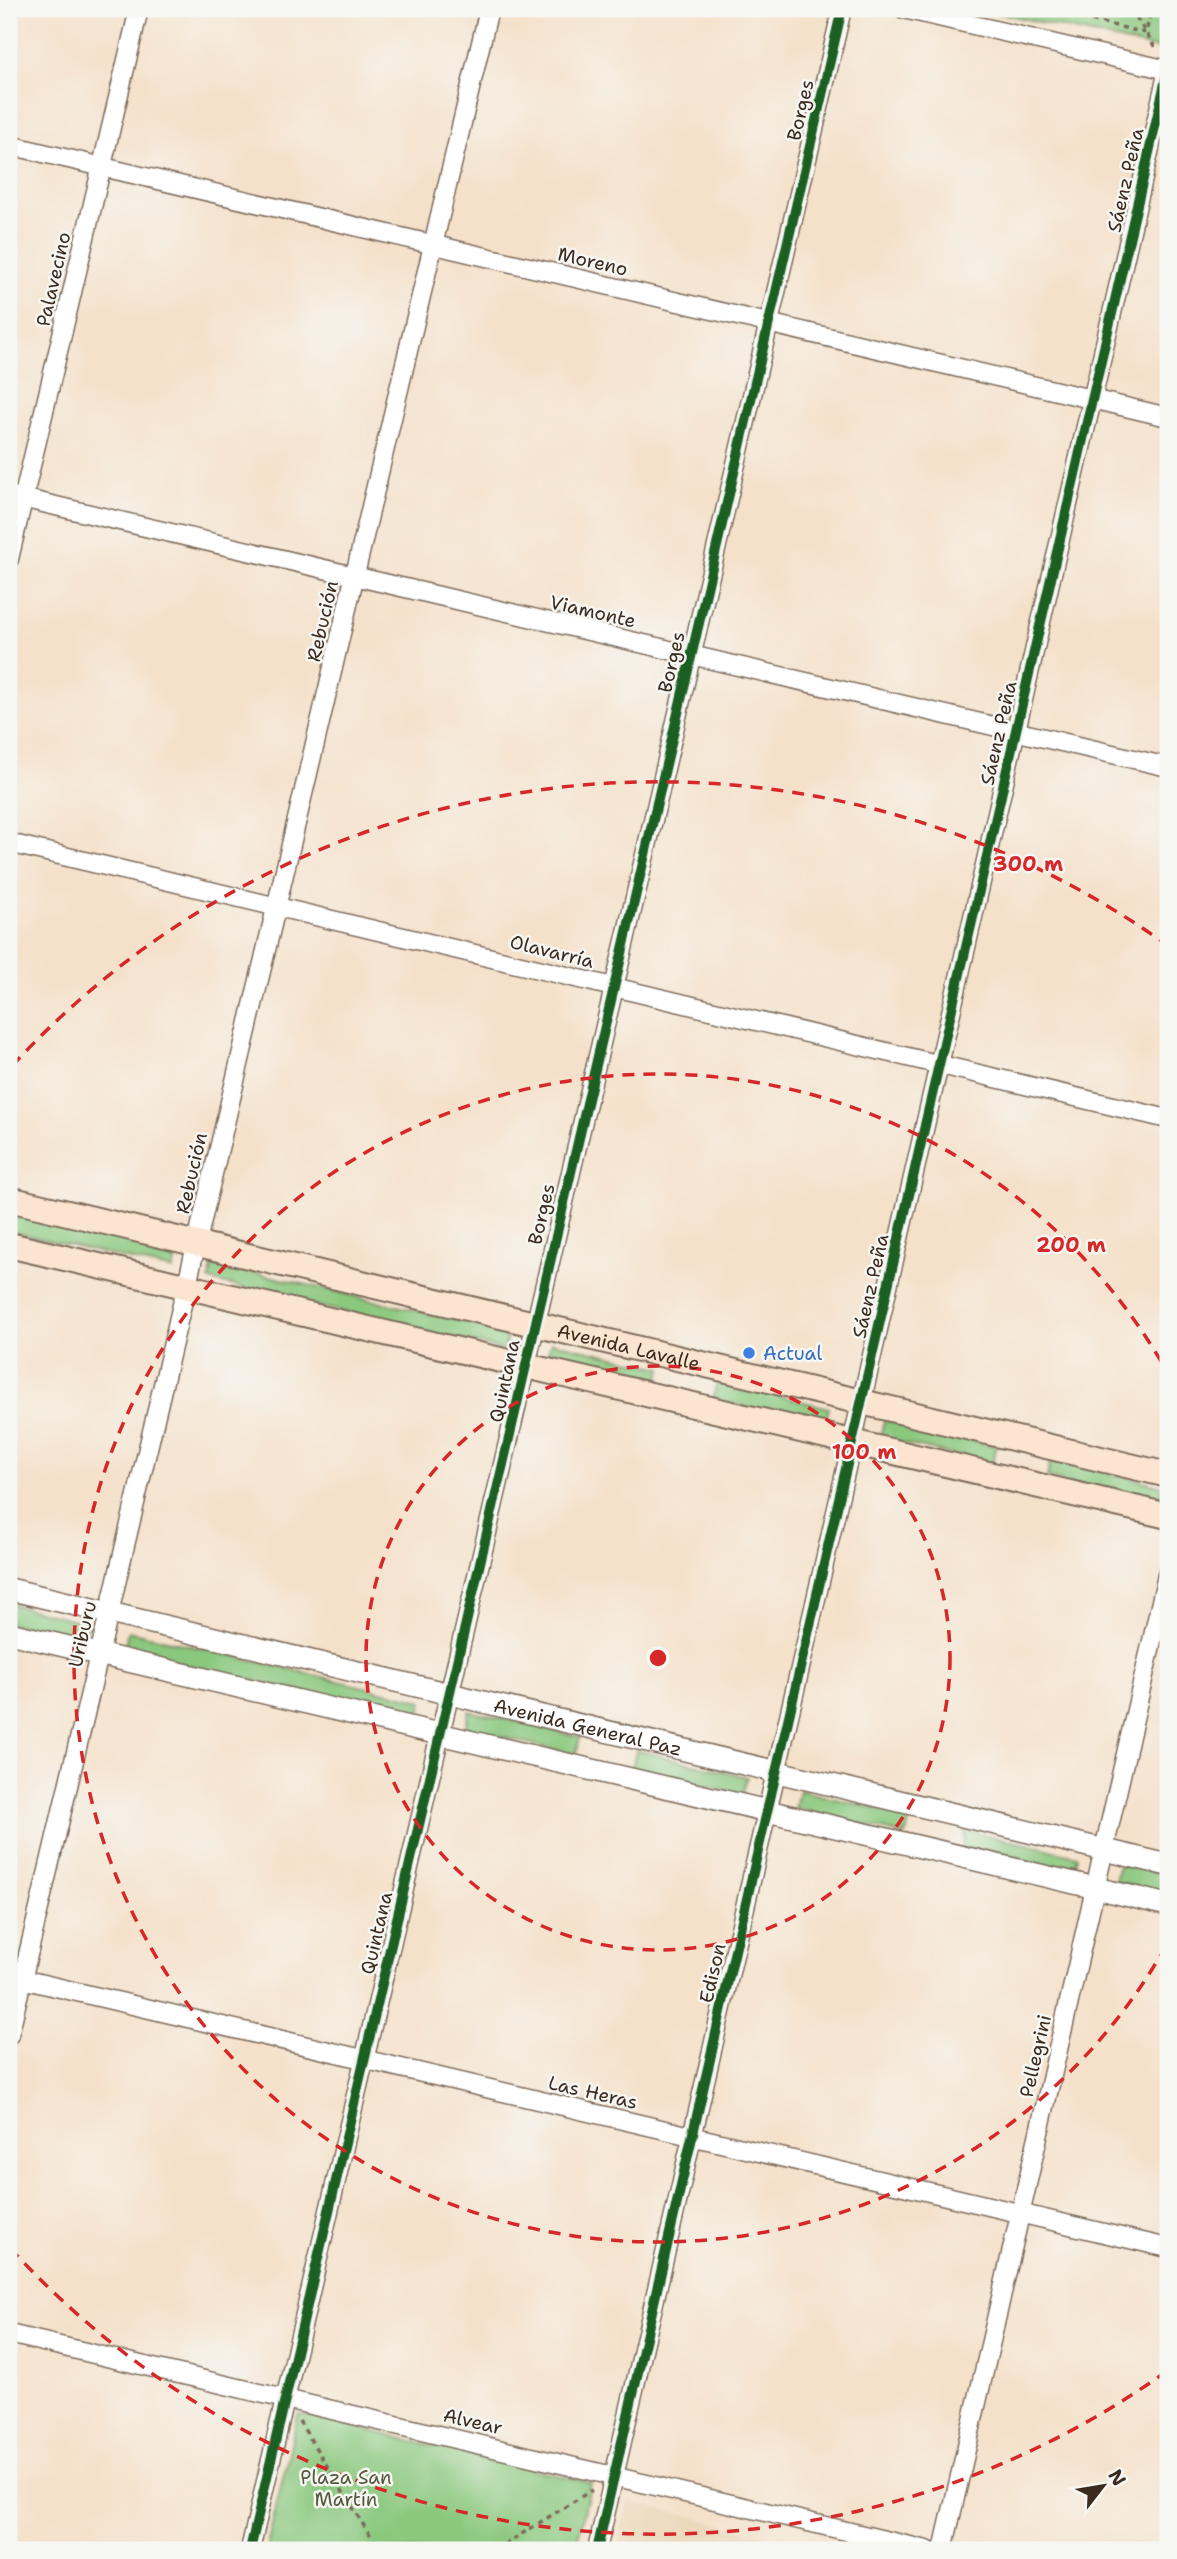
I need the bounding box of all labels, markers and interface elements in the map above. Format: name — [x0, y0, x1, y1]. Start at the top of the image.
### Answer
street label: Borges — [781, 77, 820, 143]
street label: Sáenz Peña — [1101, 125, 1150, 235]
street label: Palavecino — [30, 229, 76, 329]
street label: Moreno — [556, 241, 630, 282]
street label: Rebución — [301, 578, 344, 664]
street label: Viamonte — [547, 589, 638, 634]
street label: Borges — [652, 629, 691, 695]
street label: Sáenz Peña — [974, 678, 1023, 788]
text: 300 m — [993, 850, 1063, 878]
street label: Olavarría — [507, 929, 597, 974]
street label: Rebución — [170, 1130, 213, 1216]
street label: Borges — [522, 1181, 561, 1247]
street label: Sáenz Peña — [846, 1231, 895, 1341]
text: 200 m — [1036, 1231, 1106, 1259]
street label: Avenida Lavalle — [555, 1318, 702, 1376]
street label: Quintana — [484, 1337, 526, 1425]
place label: Actual — [763, 1341, 822, 1366]
marker: Actual — [741, 1345, 757, 1361]
text: 100 m — [832, 1438, 896, 1466]
street label: Uriburu — [63, 1598, 102, 1670]
centre of rings — [646, 1646, 670, 1670]
street label: Avenida General Paz — [491, 1693, 684, 1762]
street label: Quintana — [355, 1889, 398, 1977]
street label: Edison — [694, 1941, 731, 2005]
street label: Pellegrini — [1014, 2012, 1057, 2100]
street label: Las Heras — [546, 2070, 640, 2115]
street label: Alvear — [441, 2403, 505, 2440]
north arrow — [1068, 2450, 1138, 2520]
park label: Plaza San Martín — [300, 2465, 392, 2512]
text: N — [1103, 2465, 1132, 2490]

